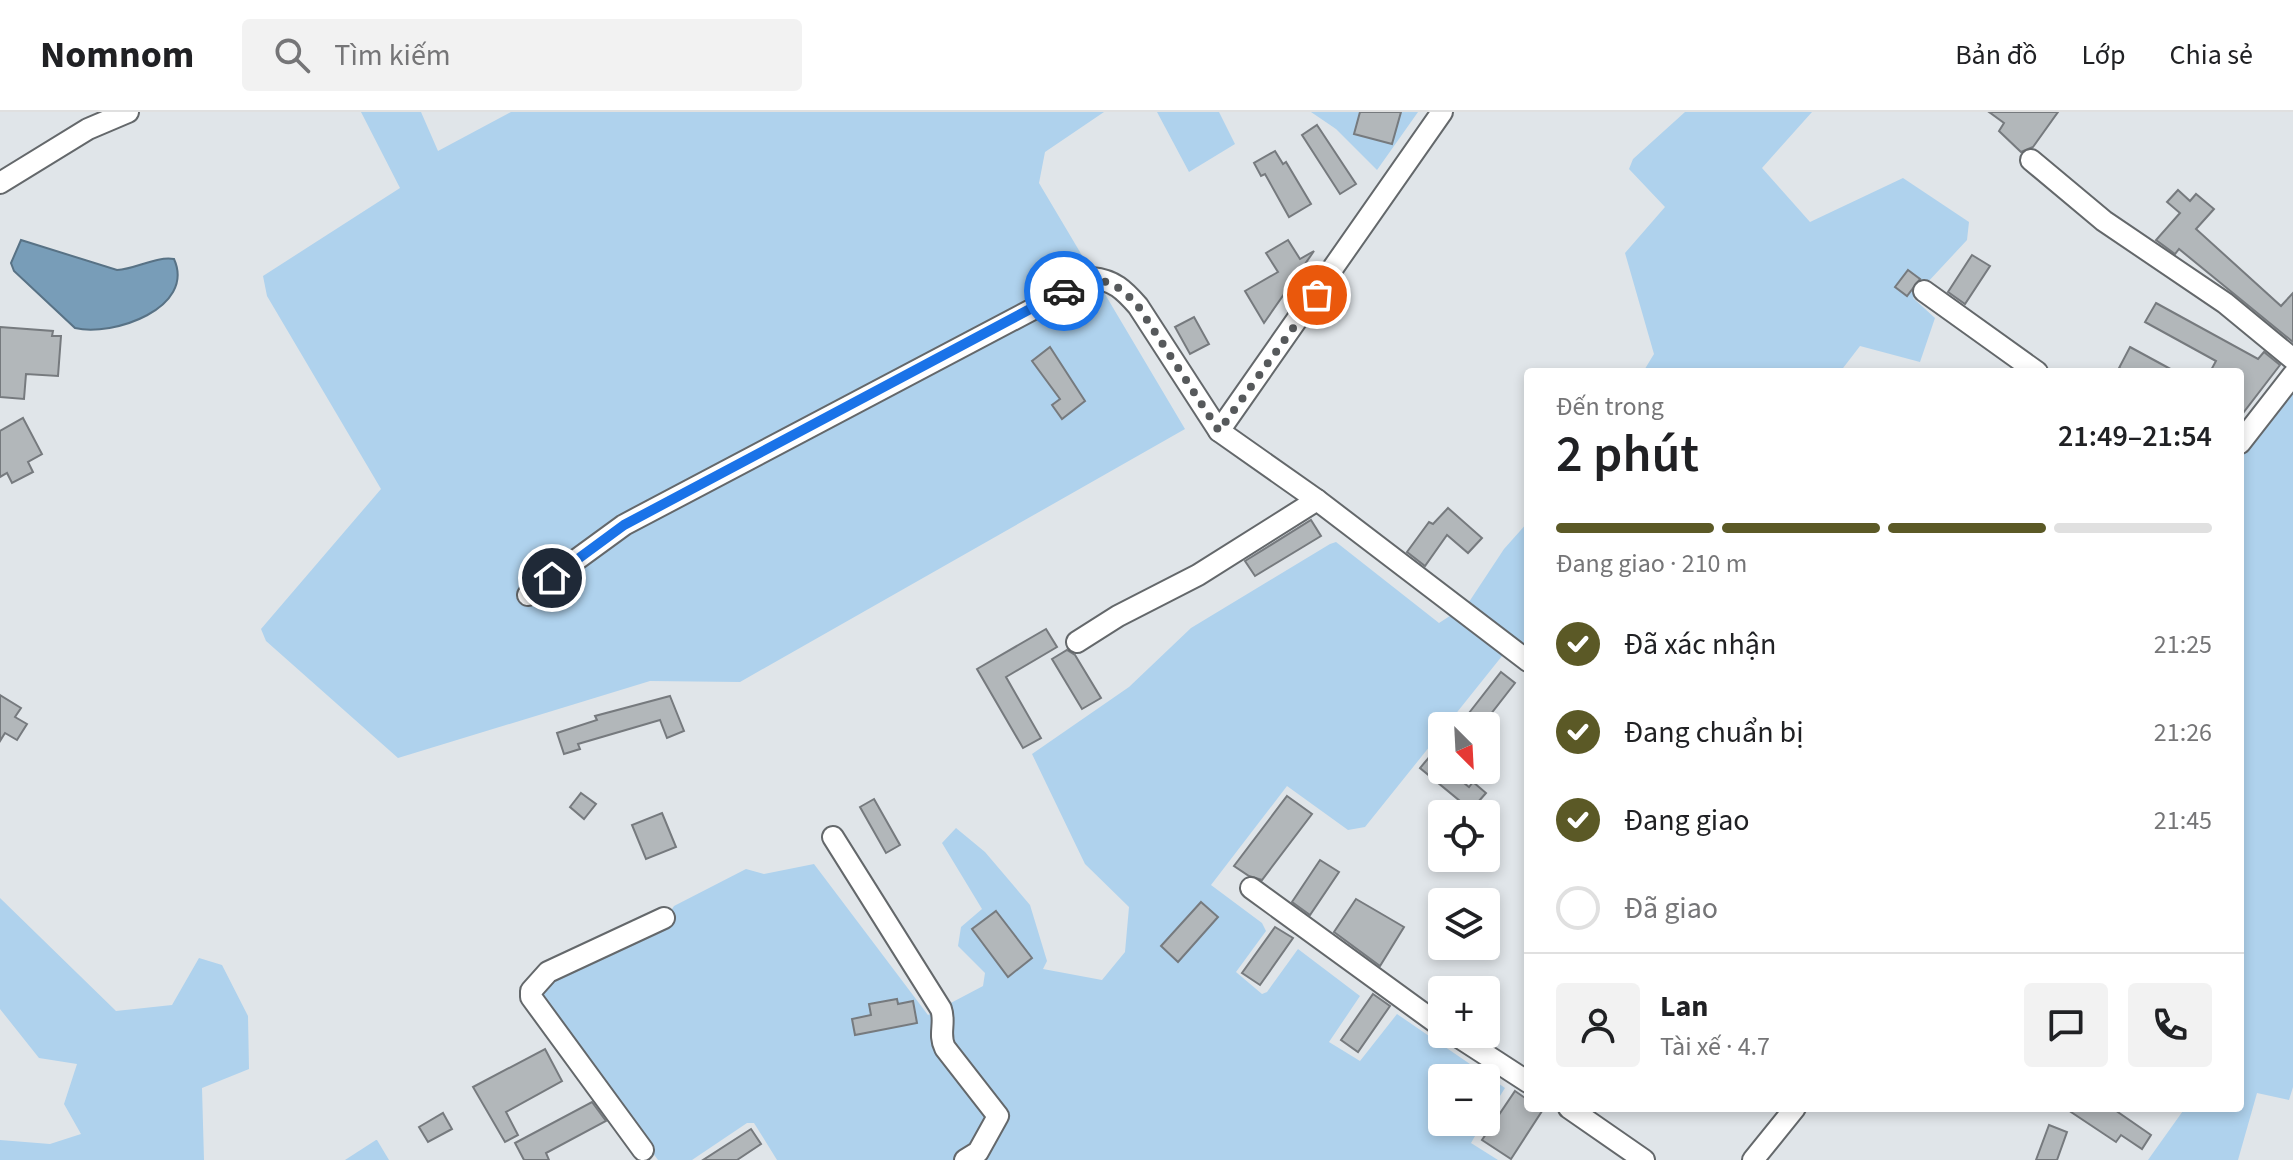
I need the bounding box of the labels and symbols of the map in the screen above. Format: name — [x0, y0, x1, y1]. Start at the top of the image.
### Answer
courier — [1024, 251, 1104, 331]
pin — [1283, 261, 1351, 329]
pin — [518, 544, 586, 612]
north arrow — [1428, 712, 1500, 784]

